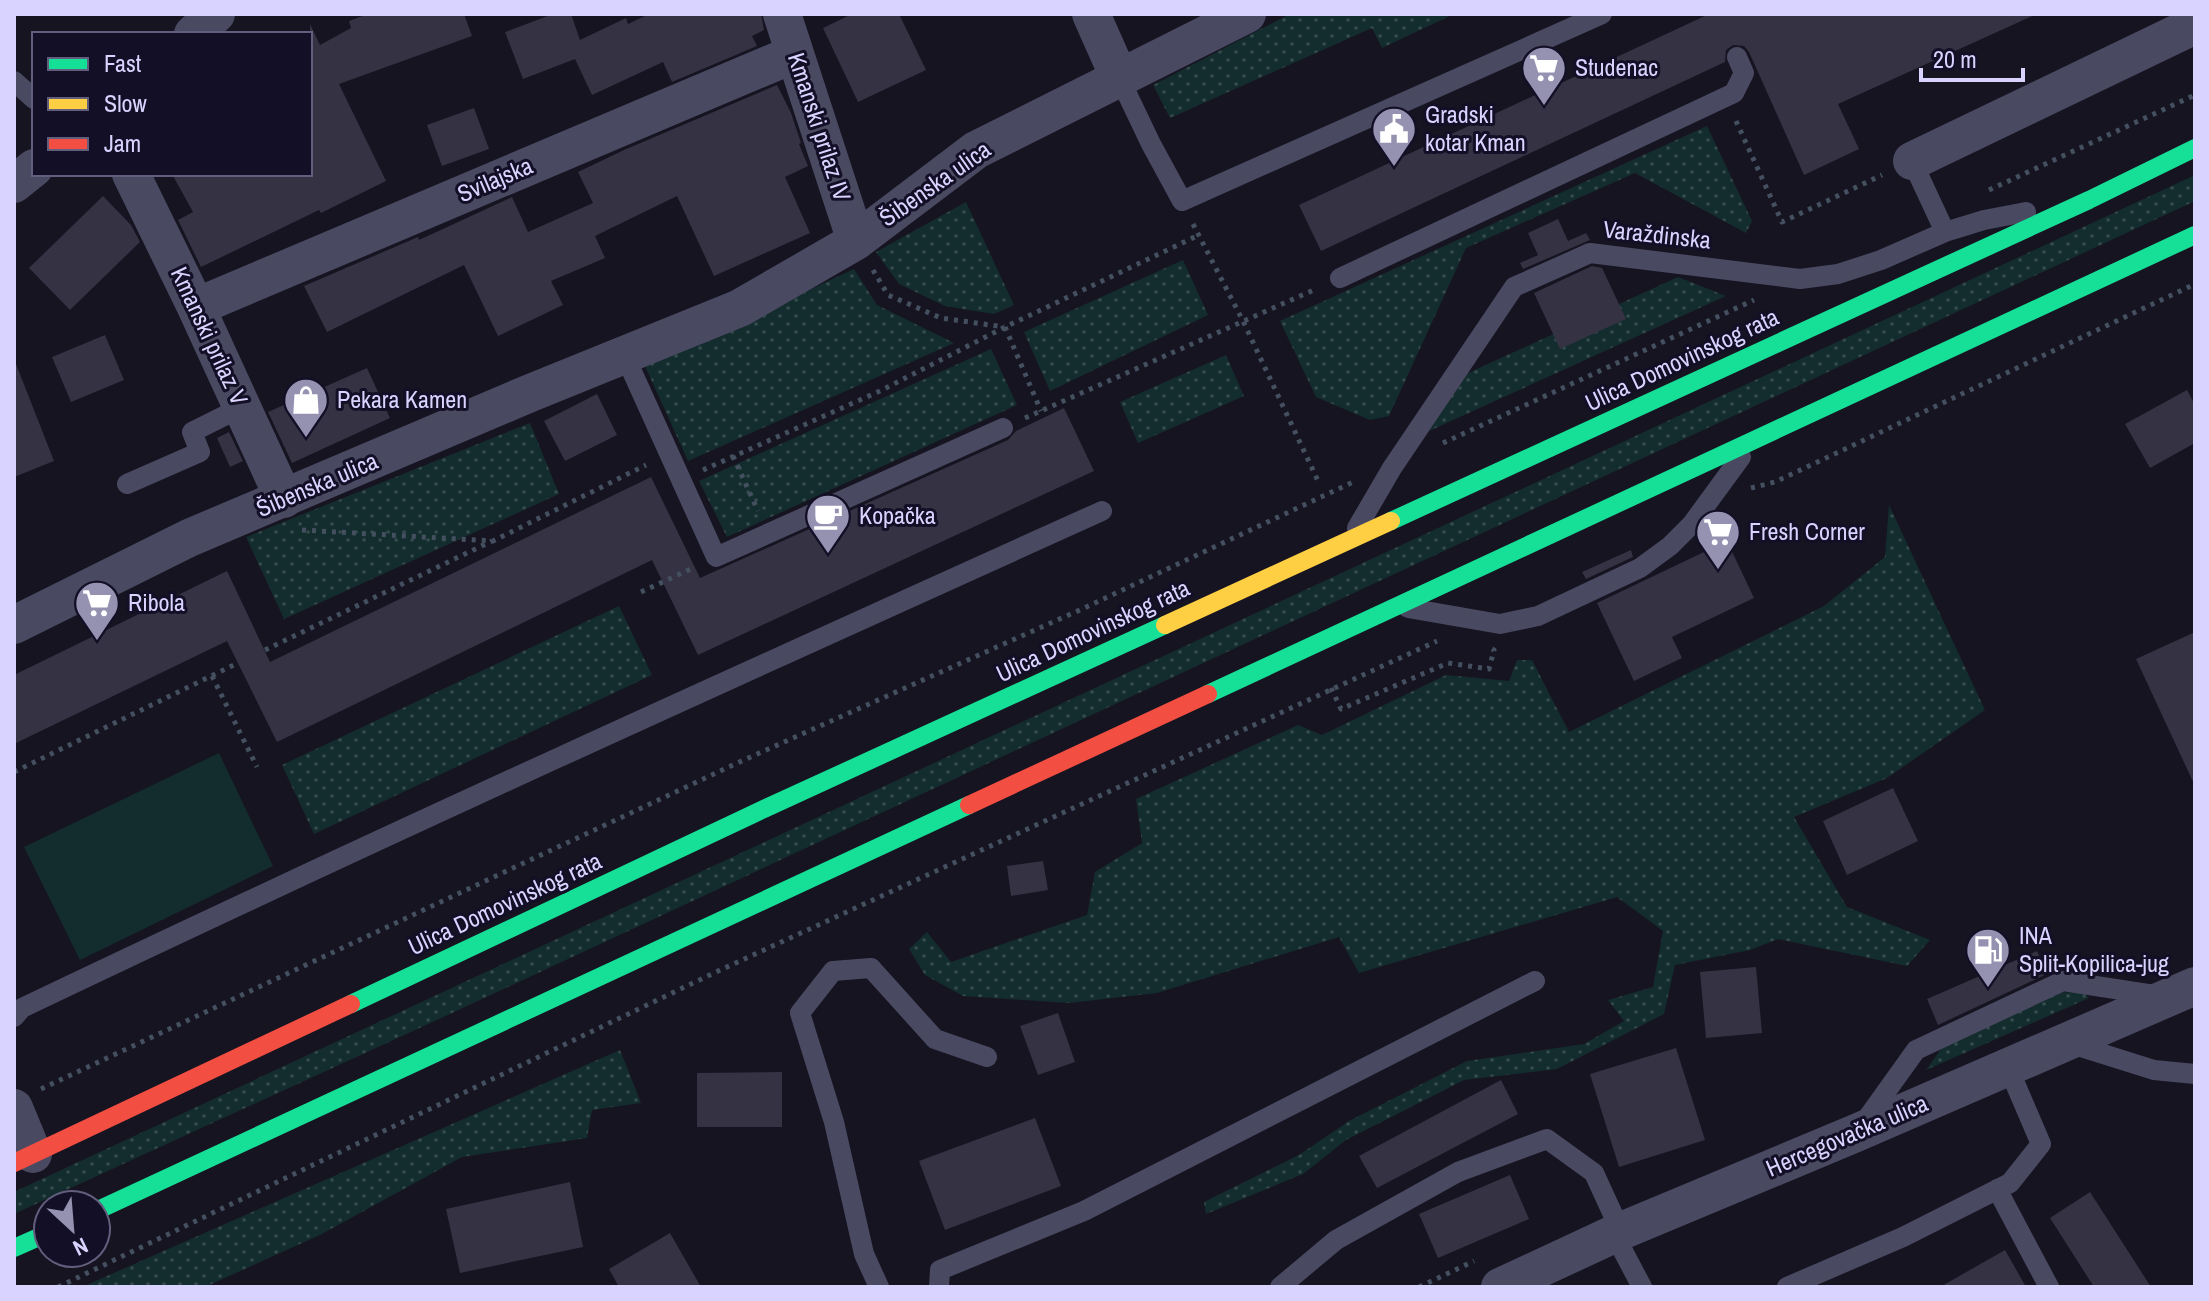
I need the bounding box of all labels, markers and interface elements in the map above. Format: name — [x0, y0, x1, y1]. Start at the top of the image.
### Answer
legend — [32, 32, 312, 176]
scale bar — [1921, 32, 2023, 82]
text: 20 m — [1933, 43, 1977, 75]
supermarket icon: Studenac — [1520, 44, 1568, 107]
text: Fast — [104, 47, 142, 79]
street label: Kmanski prilaz IV — [781, 48, 859, 205]
place label: Studenac — [1575, 51, 1658, 83]
text: Slow — [104, 87, 147, 119]
place label: Gradski kotar Kman — [1425, 98, 1526, 158]
public building icon: Gradski kotar Kman — [1370, 105, 1418, 168]
text: Jam — [104, 127, 141, 159]
street label: Šibenska ulica — [872, 133, 997, 233]
street label: Svilajska — [452, 149, 537, 209]
street label: Varaždinska — [1602, 212, 1713, 256]
street label: Kmanski prilaz V — [164, 261, 256, 410]
street label: Ulica Domovinskog rata — [1580, 300, 1784, 418]
shop icon: Pekara Kamen — [282, 376, 330, 439]
place label: Pekara Kamen — [337, 383, 467, 415]
street label: Šibenska ulica — [251, 444, 382, 524]
cafe icon: Kopačka — [804, 492, 852, 555]
place label: Kopačka — [859, 499, 936, 531]
supermarket icon: Fresh Corner — [1694, 508, 1742, 571]
place label: Fresh Corner — [1749, 515, 1865, 547]
street label: Ulica Domovinskog rata — [991, 571, 1195, 689]
supermarket icon: Ribola — [73, 579, 121, 642]
place label: Ribola — [128, 586, 185, 618]
street label: Ulica Domovinskog rata — [403, 844, 607, 962]
place label: INA Split-Kopilica-jug — [2019, 919, 2169, 979]
fuel station icon: INA Split-Kopilica-jug — [1964, 926, 2012, 989]
street label: Hercegovačka ulica — [1761, 1087, 1932, 1184]
north arrow — [32, 1189, 112, 1269]
text: N — [68, 1231, 93, 1263]

